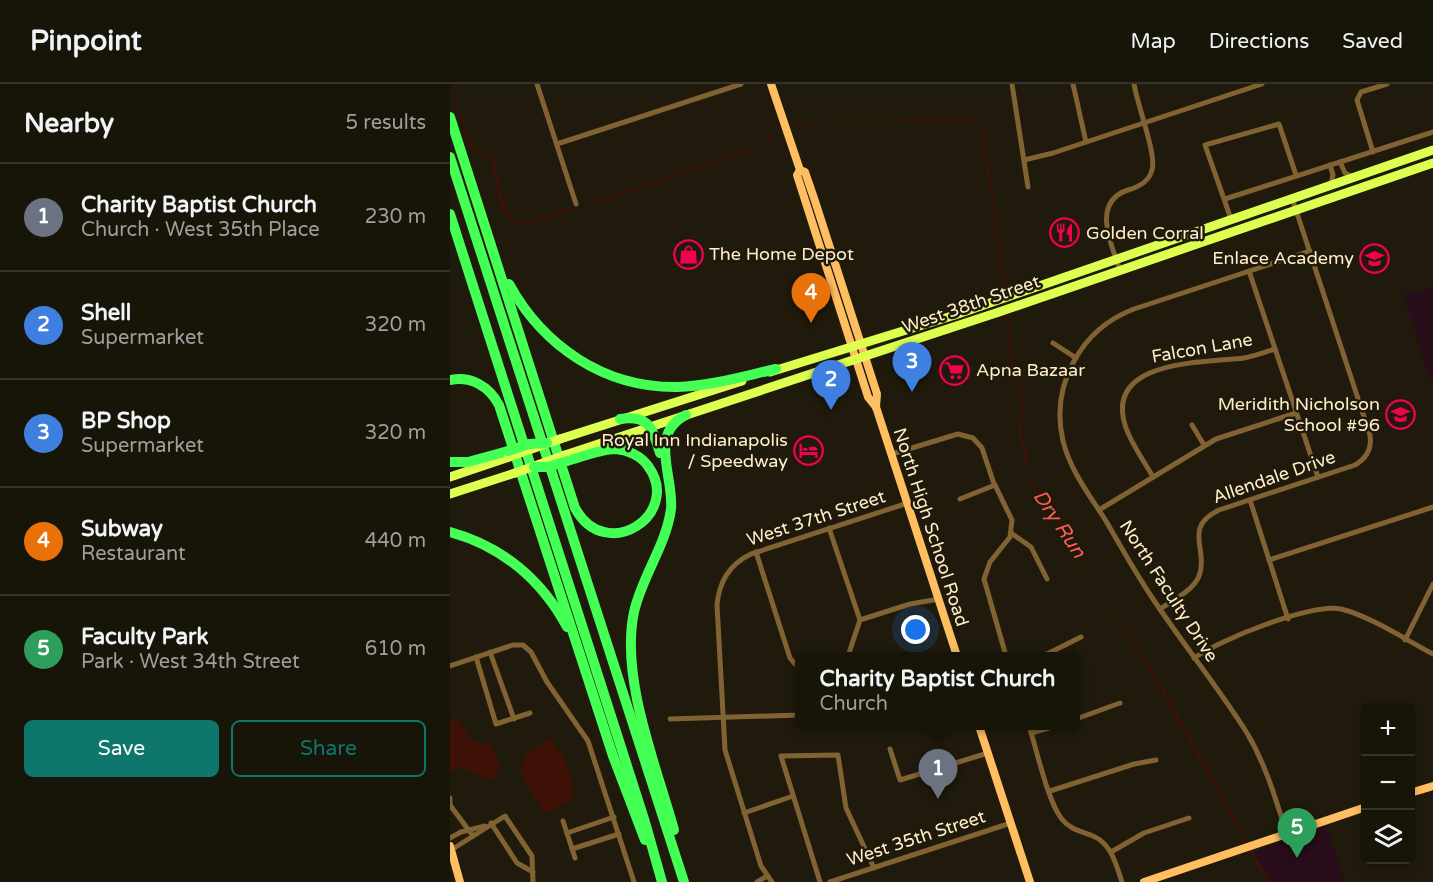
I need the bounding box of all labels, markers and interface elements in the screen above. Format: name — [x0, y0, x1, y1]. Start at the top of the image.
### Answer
text: Pinpoint — [30, 24, 142, 58]
text: Map — [1130, 29, 1176, 54]
text: Directions — [1209, 29, 1309, 54]
text: Saved — [1342, 29, 1403, 54]
text: Nearby — [24, 108, 114, 139]
text: 5 results — [346, 111, 426, 135]
text: Charity Baptist Church — [81, 192, 317, 218]
text: 1 — [37, 205, 50, 229]
text: 230 m — [365, 205, 426, 229]
restaurant icon: Golden Corral — [1049, 217, 1081, 249]
text: Church · West 35th Place — [81, 218, 320, 242]
place label: Golden Corral — [1086, 222, 1204, 244]
shop icon: The Home Depot — [672, 238, 704, 270]
school or university icon: Enlace Academy — [1359, 242, 1391, 274]
place label: The Home Depot — [709, 243, 854, 265]
place label: Enlace Academy — [1212, 247, 1354, 269]
street label: West 38th Street — [899, 270, 1043, 338]
pin: 4 — [792, 274, 830, 323]
text: Shell — [81, 300, 131, 326]
text: 2 — [37, 313, 50, 337]
text: 320 m — [365, 313, 426, 337]
text: Supermarket — [81, 326, 204, 350]
street label: Falcon Lane — [1150, 328, 1254, 368]
pin: 3 — [892, 342, 932, 392]
supermarket icon: Apna Bazaar — [939, 354, 971, 386]
place label: Apna Bazaar — [976, 359, 1085, 381]
pin: 2 — [812, 360, 850, 410]
place label: Meridith Nicholson School #96 — [1218, 393, 1380, 436]
school or university icon: Meridith Nicholson School #96 — [1385, 398, 1417, 430]
text: BP Shop — [81, 408, 171, 434]
text: 3 — [37, 421, 50, 445]
text: 320 m — [365, 421, 426, 445]
street label: North High School Road — [888, 425, 974, 629]
place label: Royal Inn Indianapolis / Speedway — [601, 429, 788, 472]
text: Supermarket — [81, 434, 204, 458]
hotel icon: Royal Inn Indianapolis / Speedway — [793, 434, 825, 466]
street label: Allendale Drive — [1210, 446, 1338, 508]
street label: West 37th Street — [744, 485, 888, 551]
water label: Dry Run — [1028, 485, 1091, 563]
text: Subway — [81, 516, 163, 542]
street label: North Faculty Drive — [1115, 516, 1223, 666]
text: 4 — [37, 529, 50, 553]
text: 440 m — [365, 529, 426, 553]
text: Restaurant — [81, 542, 186, 566]
your location — [901, 615, 930, 644]
text: Faculty Park — [81, 624, 209, 650]
text: 5 — [37, 637, 50, 661]
text: 610 m — [365, 637, 426, 661]
text: Park · West 34th Street — [81, 650, 300, 674]
popup — [795, 652, 1080, 730]
text: Charity Baptist Church — [820, 666, 1055, 692]
text: Church — [820, 692, 888, 716]
map controls — [1361, 702, 1415, 864]
button: + — [1361, 702, 1415, 756]
button: Save — [24, 720, 219, 777]
button: Share — [231, 720, 426, 777]
pin: 1 — [918, 750, 958, 799]
button: − — [1361, 756, 1415, 810]
street label: West 35th Street — [844, 805, 988, 871]
pin: 5 — [1278, 808, 1316, 858]
button: layers — [1361, 810, 1415, 864]

